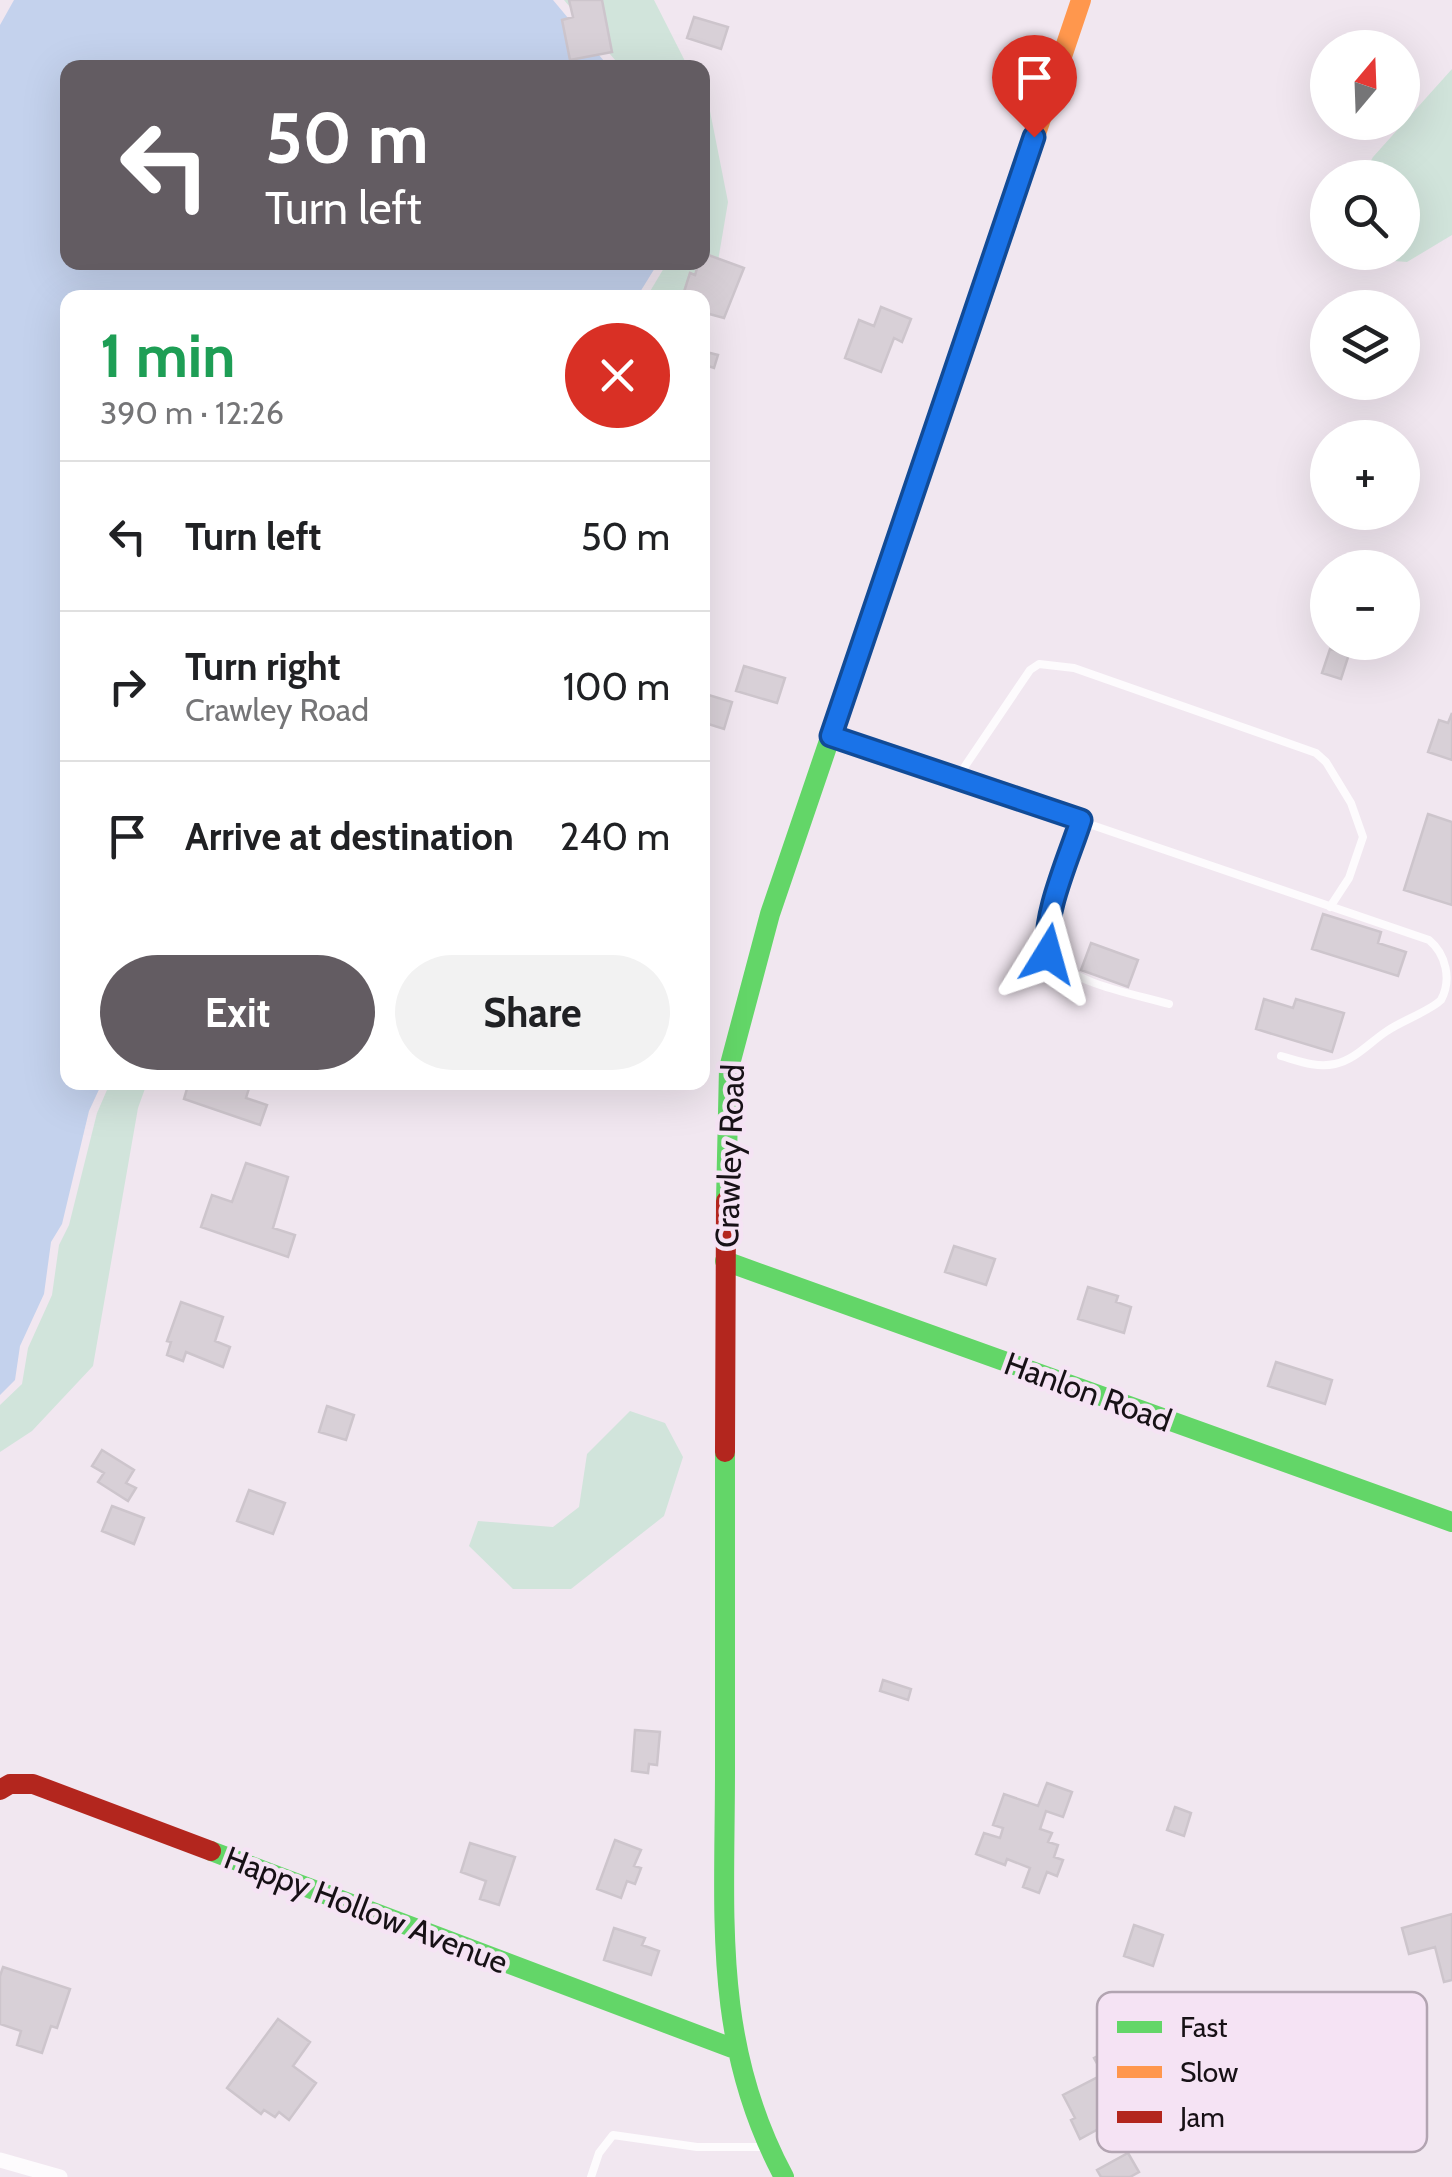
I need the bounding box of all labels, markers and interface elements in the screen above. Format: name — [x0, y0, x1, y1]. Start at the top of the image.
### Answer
north arrow — [1310, 30, 1420, 140]
map controls — [1310, 30, 1420, 660]
pin — [992, 35, 1077, 138]
icon: arrive — [1007, 50, 1062, 105]
text: 50 m — [265, 95, 429, 181]
icon: left — [100, 100, 230, 230]
button: search — [1310, 160, 1420, 270]
text: Turn left — [265, 181, 422, 235]
button: layers — [1310, 290, 1420, 400]
text: 1 min — [100, 319, 235, 392]
button: close — [565, 323, 670, 428]
text: 390 m · 12:26 — [100, 393, 284, 432]
button: + — [1310, 420, 1420, 530]
icon: left — [100, 509, 155, 564]
text: Turn left — [185, 513, 321, 560]
text: 50 m — [581, 513, 670, 560]
button: − — [1310, 550, 1420, 660]
text: Turn right — [185, 643, 341, 690]
icon: right — [100, 659, 155, 714]
text: 100 m — [563, 663, 670, 710]
text: Crawley Road — [185, 690, 369, 729]
icon: arrive — [100, 809, 155, 864]
text: Arrive at destination — [185, 813, 514, 860]
text: 240 m — [560, 813, 670, 860]
position arrow — [996, 902, 1100, 1006]
button: Exit — [100, 955, 375, 1070]
button: Share — [395, 955, 670, 1070]
street label: Crawley Road — [707, 1063, 752, 1249]
street label: Hanlon Road — [999, 1343, 1177, 1440]
street label: Happy Hollow Avenue — [219, 1838, 513, 1982]
legend — [1097, 1992, 1427, 2152]
text: Fast — [1180, 2010, 1228, 2044]
text: Slow — [1180, 2055, 1238, 2089]
text: Jam — [1179, 2100, 1225, 2134]

